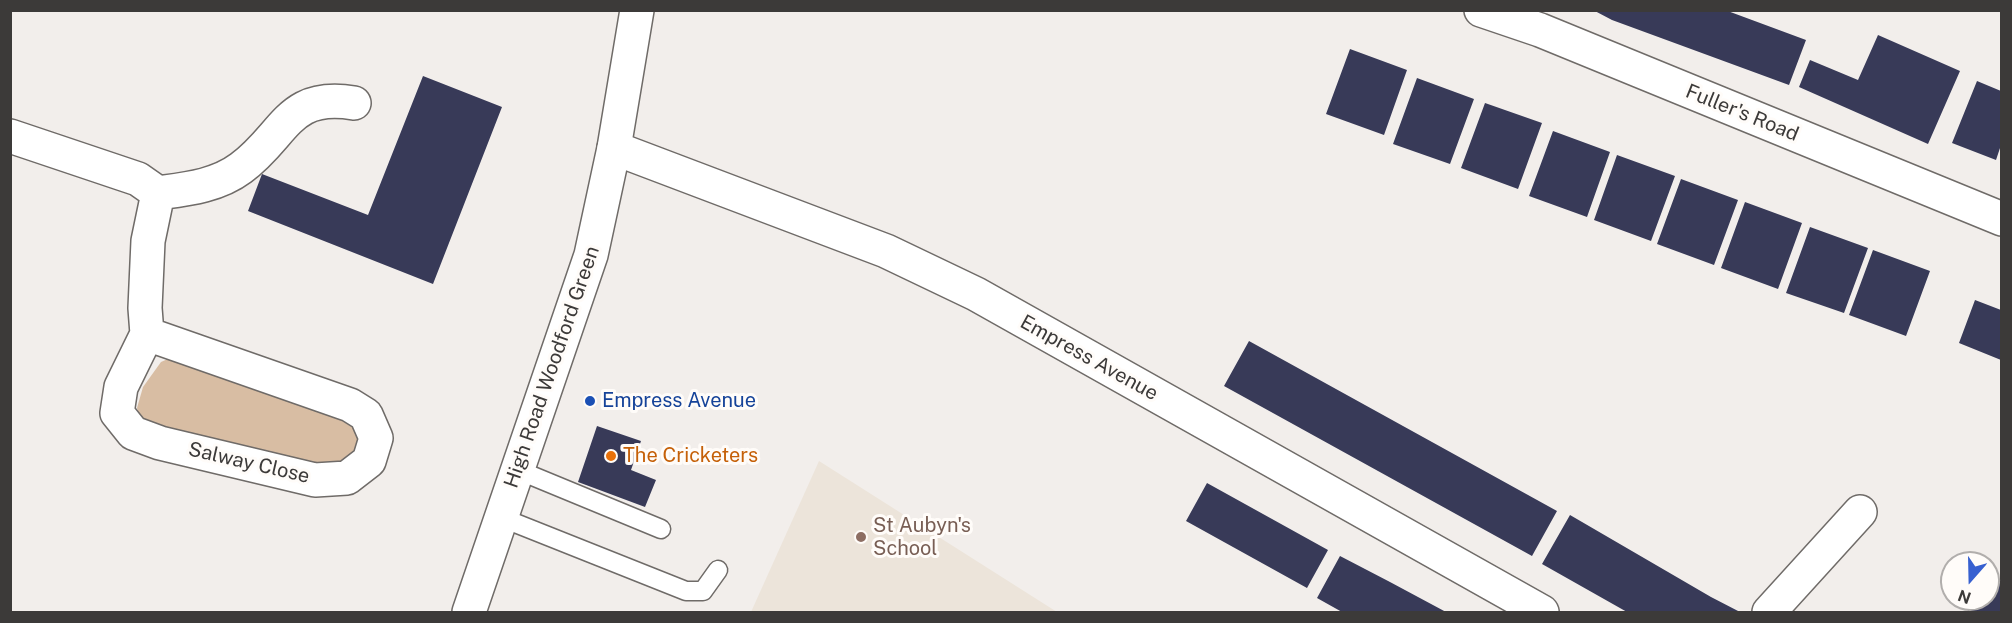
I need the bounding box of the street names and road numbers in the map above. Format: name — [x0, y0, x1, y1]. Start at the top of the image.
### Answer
street label: Fuller's Road — [1682, 79, 1802, 147]
street label: High Road Woodford Green — [499, 243, 605, 491]
street label: Empress Avenue — [1016, 310, 1162, 406]
street label: Salway Close — [186, 437, 312, 489]

